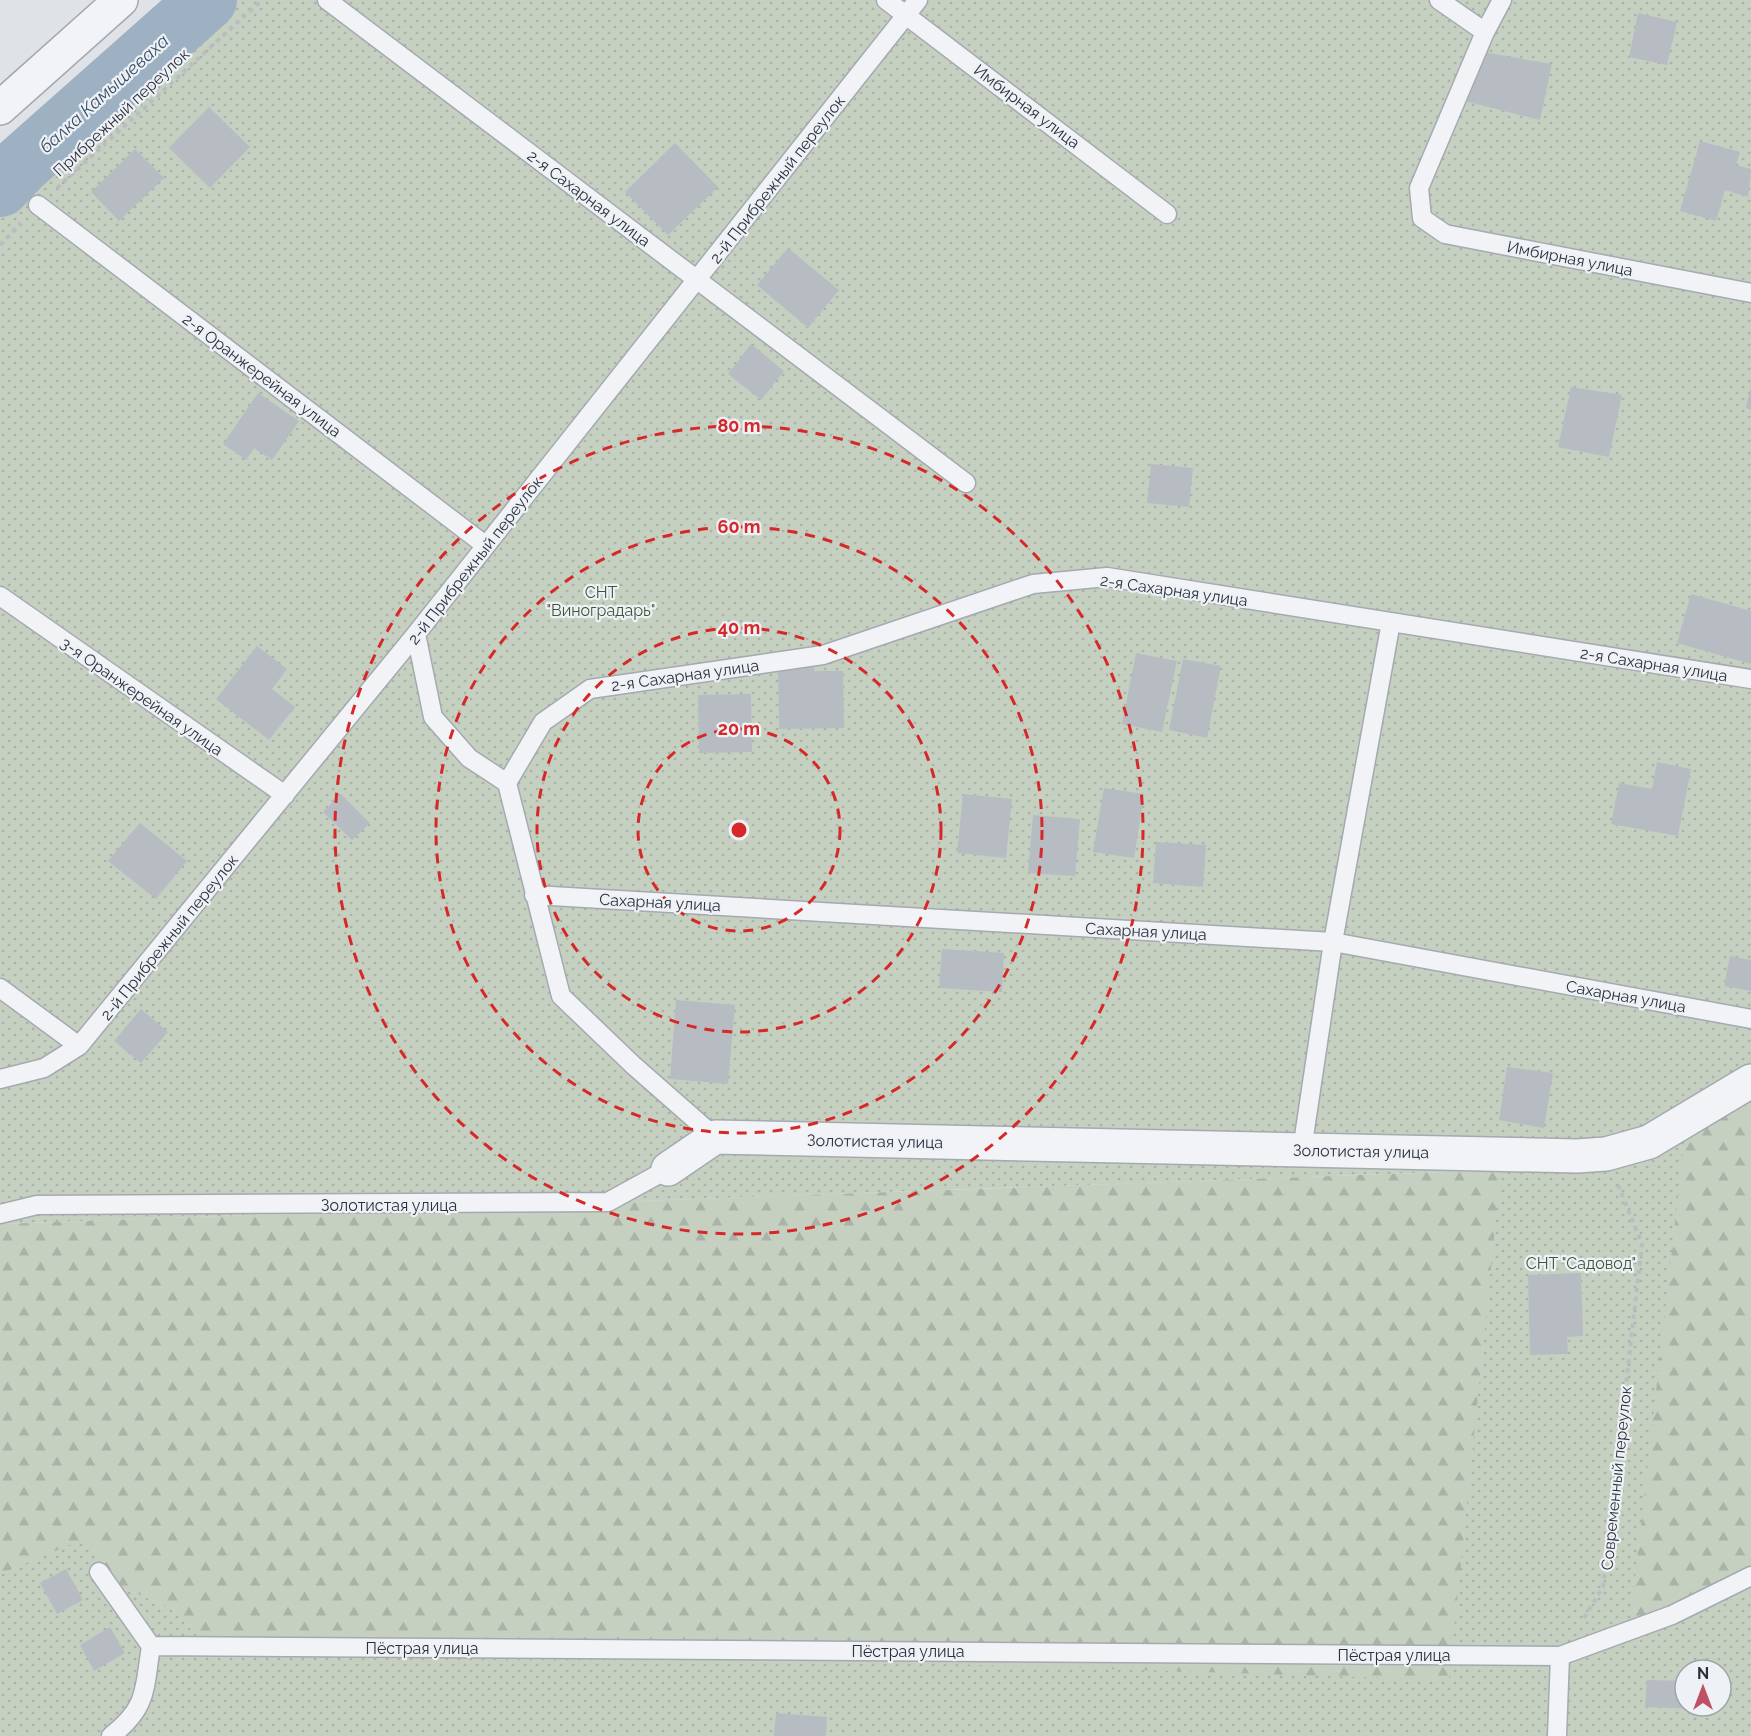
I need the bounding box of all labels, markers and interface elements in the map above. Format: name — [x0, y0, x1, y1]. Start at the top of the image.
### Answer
water label: балка Камышеваха — [35, 30, 173, 157]
street label: Прибрежный переулок — [49, 44, 193, 180]
street label: Имбирная улица — [970, 60, 1083, 152]
street label: 2-й Прибрежный переулок — [706, 92, 849, 267]
street label: 2-я Сахарная улица — [523, 146, 654, 251]
street label: Имбирная улица — [1505, 237, 1634, 280]
street label: 2-я Оранжерейная улица — [179, 310, 345, 441]
text: 80 m — [717, 415, 761, 436]
street label: 2-й Прибрежный переулок — [404, 473, 547, 648]
text: 60 m — [717, 516, 761, 537]
street label: 2-я Сахарная улица — [1099, 571, 1249, 610]
park label: СНТ "Виноградарь" — [546, 583, 656, 620]
text: 40 m — [718, 617, 760, 638]
street label: 3-я Оранжерейная улица — [57, 633, 226, 760]
street label: 2-я Сахарная улица — [1579, 643, 1729, 686]
street label: 2-я Сахарная улица — [610, 656, 760, 695]
text: 20 m — [718, 718, 760, 739]
centre of rings — [729, 820, 749, 840]
street label: 2-й Прибрежный переулок — [97, 851, 242, 1024]
street label: Сахарная улица — [599, 890, 721, 915]
street label: Сахарная улица — [1085, 919, 1207, 944]
street label: Сахарная улица — [1564, 977, 1687, 1016]
street label: Золотистая улица — [807, 1131, 943, 1152]
street label: Золотистая улица — [1293, 1141, 1429, 1162]
street label: Золотистая улица — [321, 1196, 457, 1215]
park label: СНТ "Садовод" — [1526, 1254, 1636, 1273]
street label: Современный переулок — [1597, 1385, 1636, 1571]
street label: Пёстрая улица — [365, 1639, 479, 1658]
street label: Пёстрая улица — [851, 1642, 965, 1661]
street label: Пёстрая улица — [1337, 1646, 1451, 1665]
north arrow — [1673, 1658, 1733, 1718]
text: N — [1697, 1664, 1709, 1683]

